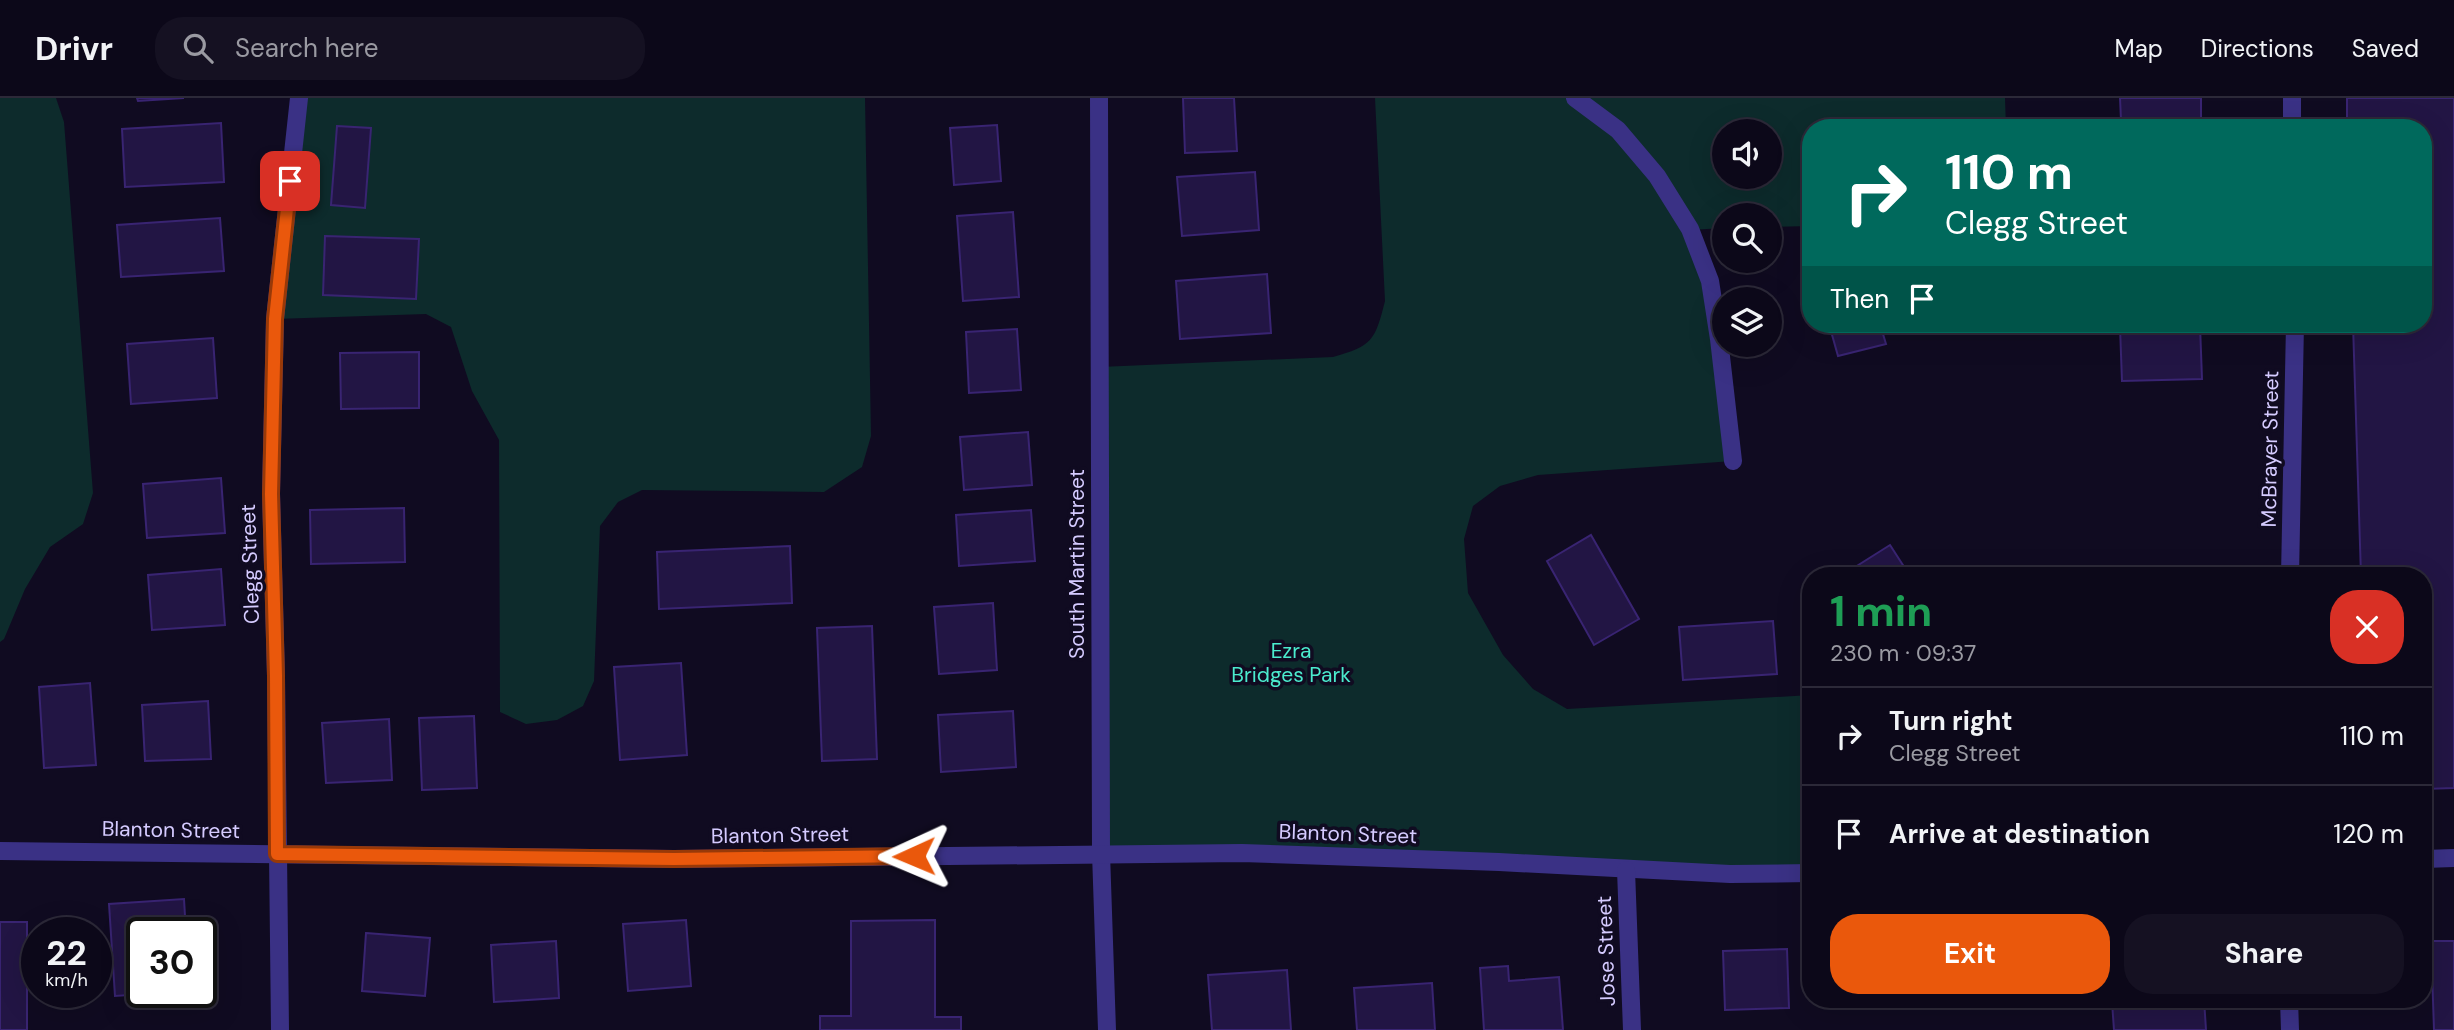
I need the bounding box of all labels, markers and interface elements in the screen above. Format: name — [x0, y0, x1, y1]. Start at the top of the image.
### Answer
search box — [155, 17, 645, 80]
text: Drivr — [35, 27, 113, 70]
icon: search — [179, 29, 217, 67]
text: Search here — [235, 31, 378, 65]
text: Map — [2115, 33, 2163, 64]
text: Directions — [2201, 33, 2314, 64]
text: Saved — [2352, 33, 2419, 64]
map controls — [1712, 119, 1782, 357]
button: sound — [1712, 119, 1782, 189]
text: 110 m — [1945, 140, 2073, 204]
icon: right — [1830, 147, 1921, 238]
pin — [260, 151, 320, 211]
icon: arrive — [271, 162, 309, 200]
text: Clegg Street — [1945, 202, 2128, 244]
button: search — [1712, 203, 1782, 273]
icon: arrive — [1903, 280, 1941, 318]
text: Then — [1830, 282, 1889, 316]
button: layers — [1712, 287, 1782, 357]
street label: McBrayer Street — [2255, 370, 2285, 528]
street label: South Martin Street — [1063, 469, 1091, 659]
street label: Clegg Street — [234, 503, 266, 625]
text: 1 min — [1830, 584, 1932, 639]
button: close — [2330, 590, 2404, 664]
park label: Ezra Bridges Park — [1231, 637, 1351, 689]
text: 230 m · 09:37 — [1830, 638, 1976, 668]
text: Turn right — [1889, 704, 2013, 738]
icon: right — [1830, 717, 1868, 755]
text: 110 m — [2340, 719, 2404, 753]
text: Clegg Street — [1889, 738, 2021, 768]
street label: Blanton Street — [102, 815, 240, 845]
icon: arrive — [1830, 815, 1868, 853]
text: Arrive at destination — [1889, 817, 2150, 851]
text: 120 m — [2333, 817, 2404, 851]
street label: Blanton Street — [1278, 818, 1418, 850]
position arrow — [877, 819, 951, 893]
street label: Blanton Street — [711, 820, 849, 850]
street label: Jose Street — [1590, 895, 1622, 1007]
button: Exit — [1830, 914, 2110, 994]
button: Share — [2124, 914, 2404, 994]
speed limit sign: 30 — [126, 917, 217, 1008]
text: 22 — [46, 930, 87, 976]
text: km/h — [45, 968, 88, 992]

